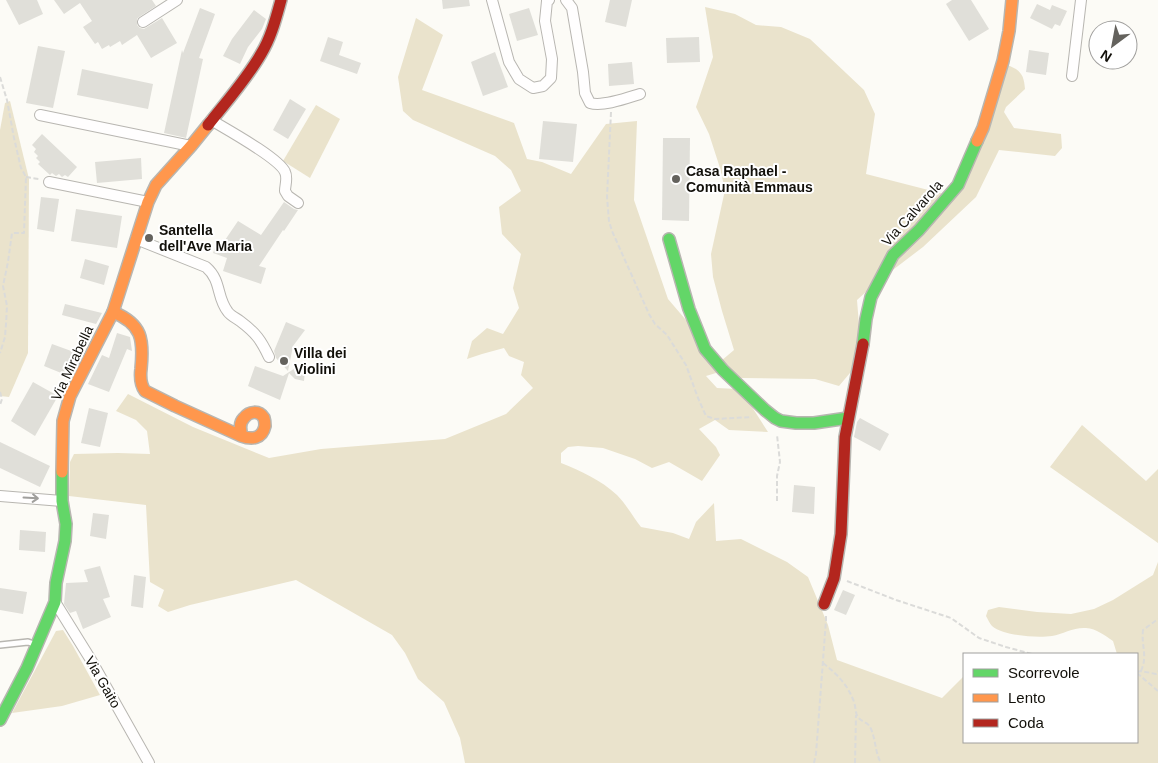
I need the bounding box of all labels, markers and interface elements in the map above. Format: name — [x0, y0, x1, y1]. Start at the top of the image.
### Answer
north arrow — [1088, 20, 1138, 70]
text: N — [1098, 47, 1115, 65]
place label: Casa Raphael - Comunità Emmaus — [686, 163, 813, 195]
marker: Casa Raphael - Comunità Emmaus — [670, 173, 682, 185]
street label: Via Calvarola — [878, 177, 946, 249]
place label: Santella dell'Ave Maria — [159, 222, 252, 254]
marker: Santella dell'Ave Maria — [143, 232, 155, 244]
street label: Via Mirabella — [48, 323, 96, 403]
place label: Villa dei Violini — [294, 345, 347, 377]
marker: Villa dei Violini — [278, 355, 290, 367]
one-way arrow — [23, 494, 39, 503]
street label: Via Gaito — [82, 653, 124, 711]
legend — [963, 653, 1138, 743]
text: Scorrevole — [1008, 664, 1080, 681]
text: Lento — [1008, 689, 1046, 706]
text: Coda — [1008, 714, 1045, 731]

